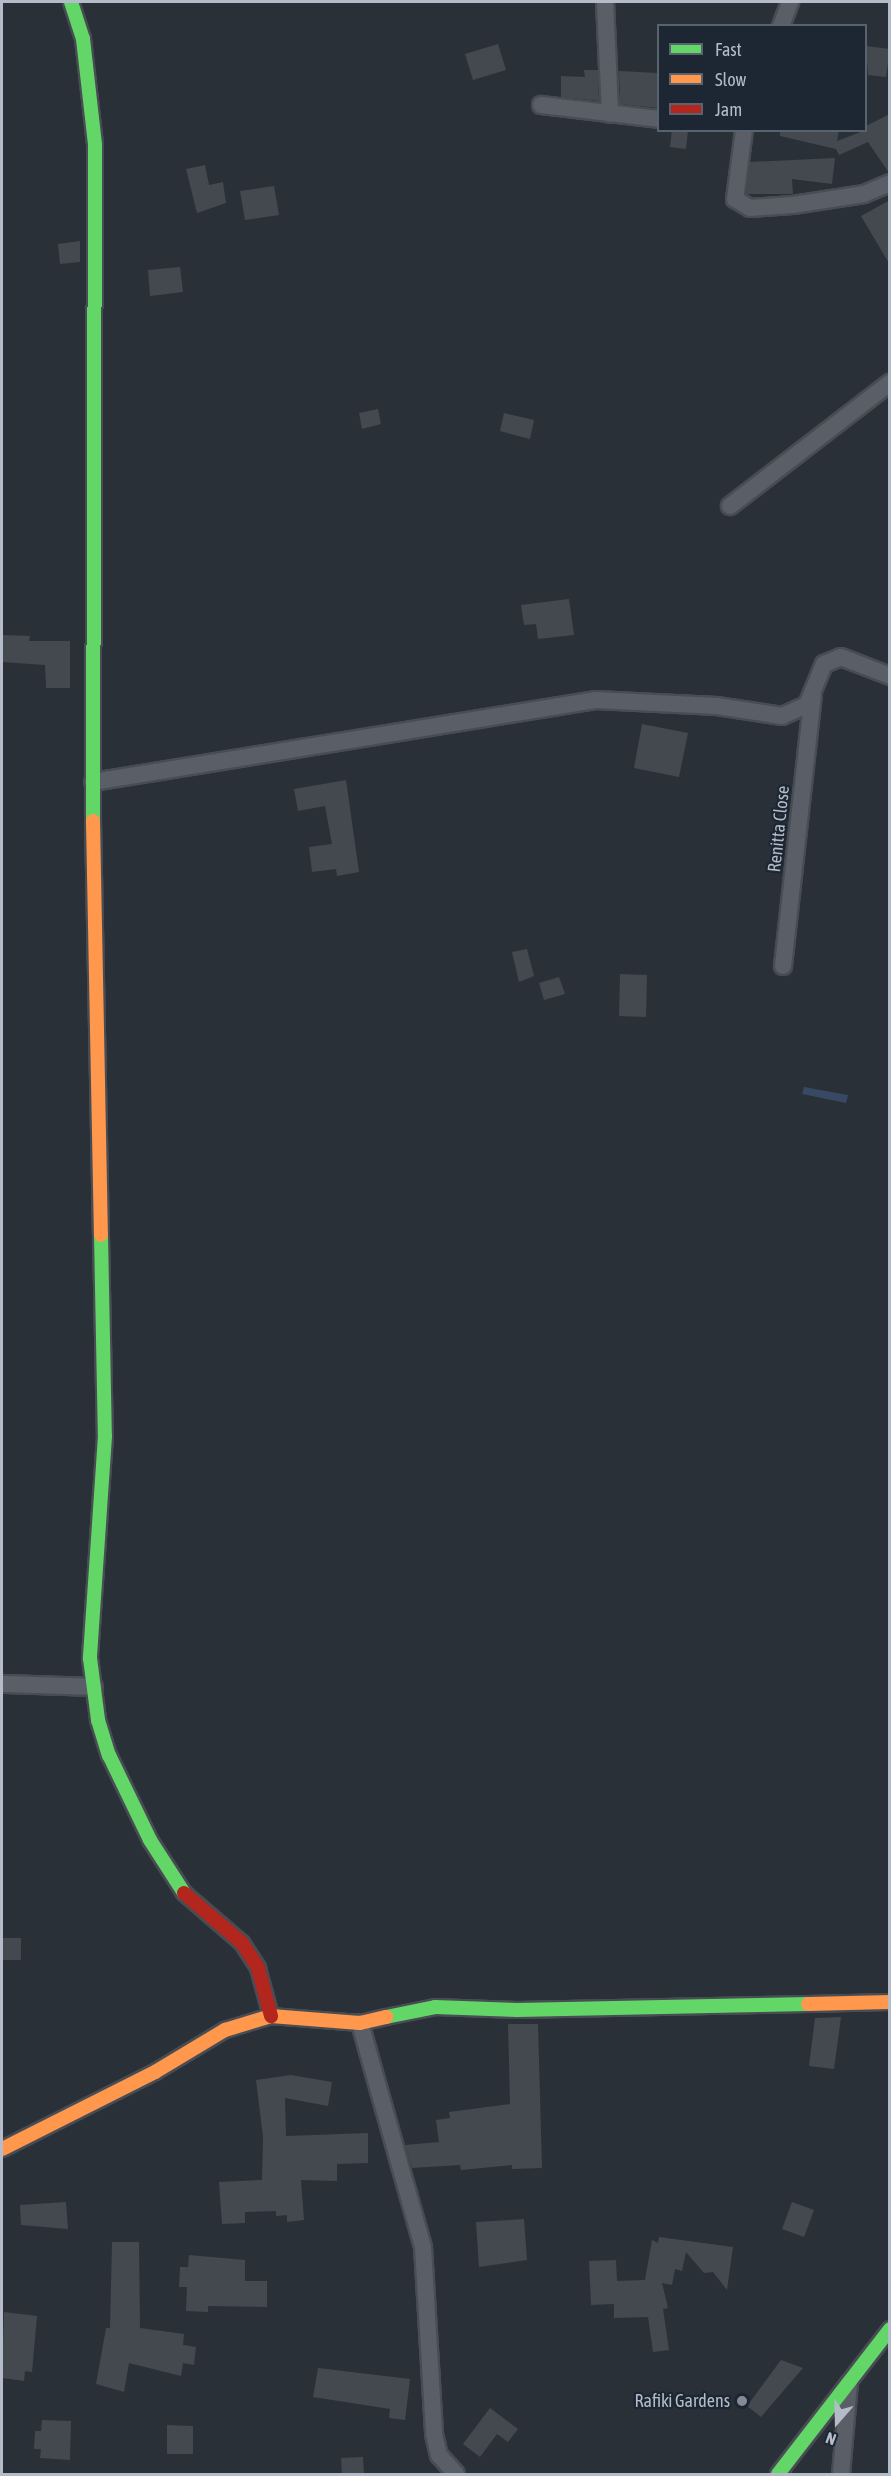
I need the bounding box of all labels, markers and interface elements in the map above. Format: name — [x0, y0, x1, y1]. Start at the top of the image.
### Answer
legend — [657, 24, 867, 132]
text: Fast — [715, 39, 742, 60]
text: Slow — [715, 69, 746, 90]
text: Jam — [715, 99, 742, 120]
street label: Renitta Close — [764, 785, 794, 873]
place label: Rafiki Gardens — [635, 2390, 730, 2412]
north arrow — [807, 2392, 867, 2452]
marker: Rafiki Gardens — [735, 2394, 749, 2408]
text: N — [823, 2429, 838, 2449]

